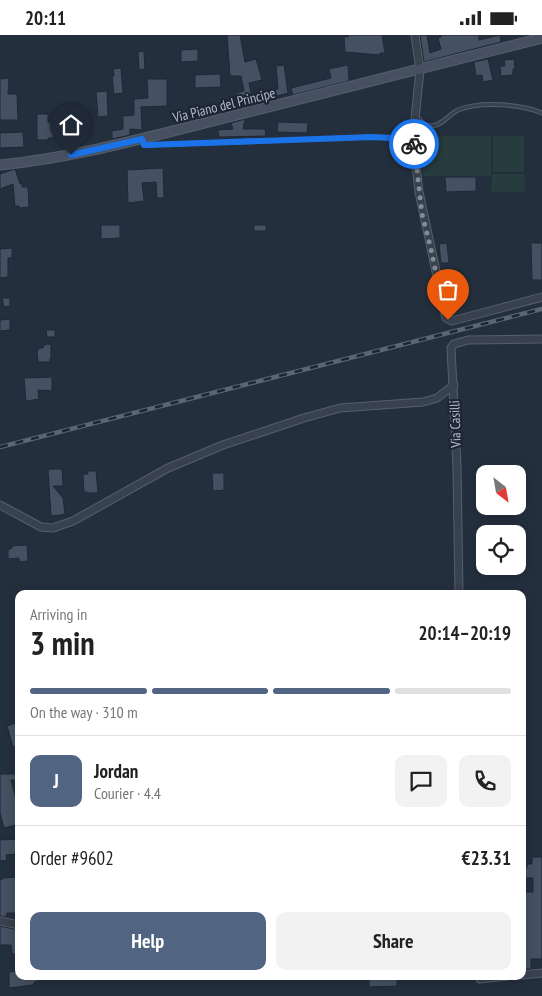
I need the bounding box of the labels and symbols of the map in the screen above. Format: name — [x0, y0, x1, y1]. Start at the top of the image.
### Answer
street label: Via Piano del Principe — [170, 84, 277, 127]
pin — [50, 104, 92, 155]
courier — [389, 119, 439, 169]
pin — [427, 269, 469, 320]
street label: Via Casilli — [445, 400, 465, 449]
north arrow — [476, 465, 526, 515]

